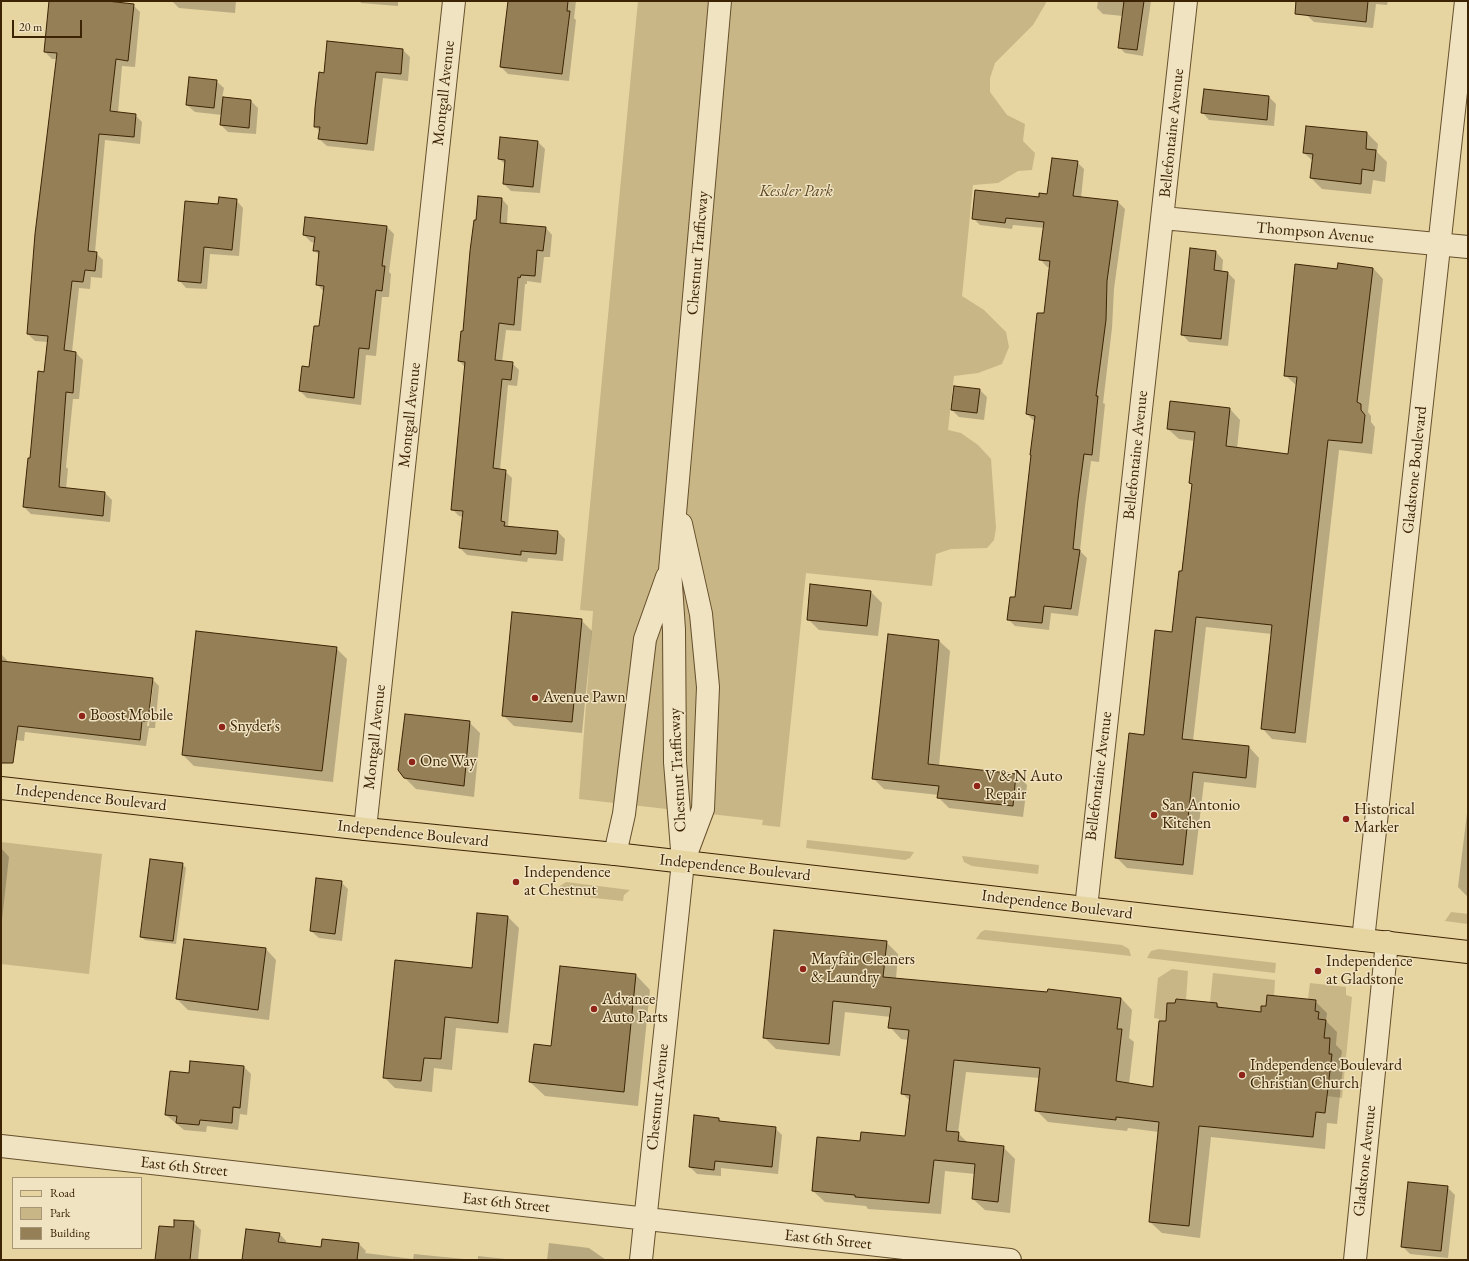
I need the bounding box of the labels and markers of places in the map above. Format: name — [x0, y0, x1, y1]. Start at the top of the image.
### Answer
place label: Avenue Pawn — [543, 688, 626, 708]
marker: Avenue Pawn — [530, 693, 540, 703]
place label: Boost Mobile — [90, 706, 173, 726]
marker: Boost Mobile — [77, 711, 87, 721]
place label: Snyder's — [230, 717, 280, 737]
marker: Snyder's — [217, 722, 227, 732]
place label: One Way — [420, 752, 476, 772]
marker: One Way — [407, 757, 417, 767]
place label: V & N Auto Repair — [985, 767, 1063, 805]
marker: V & N Auto Repair — [972, 781, 982, 791]
place label: San Antonio Kitchen — [1162, 796, 1240, 834]
place label: Historical Marker — [1354, 800, 1415, 838]
marker: San Antonio Kitchen — [1149, 810, 1159, 820]
marker: Historical Marker — [1341, 814, 1351, 824]
place label: Independence at Chestnut — [524, 863, 610, 901]
marker: Independence at Chestnut — [511, 877, 521, 887]
place label: Mayfair Cleaners & Laundry — [811, 950, 915, 988]
place label: Independence at Gladstone — [1326, 952, 1412, 990]
marker: Mayfair Cleaners & Laundry — [798, 964, 808, 974]
marker: Independence at Gladstone — [1313, 966, 1323, 976]
place label: Advance Auto Parts — [602, 990, 668, 1028]
marker: Advance Auto Parts — [589, 1004, 599, 1014]
place label: Independence Boulevard Christian Church — [1250, 1056, 1402, 1094]
marker: Independence Boulevard Christian Church — [1237, 1070, 1247, 1080]

